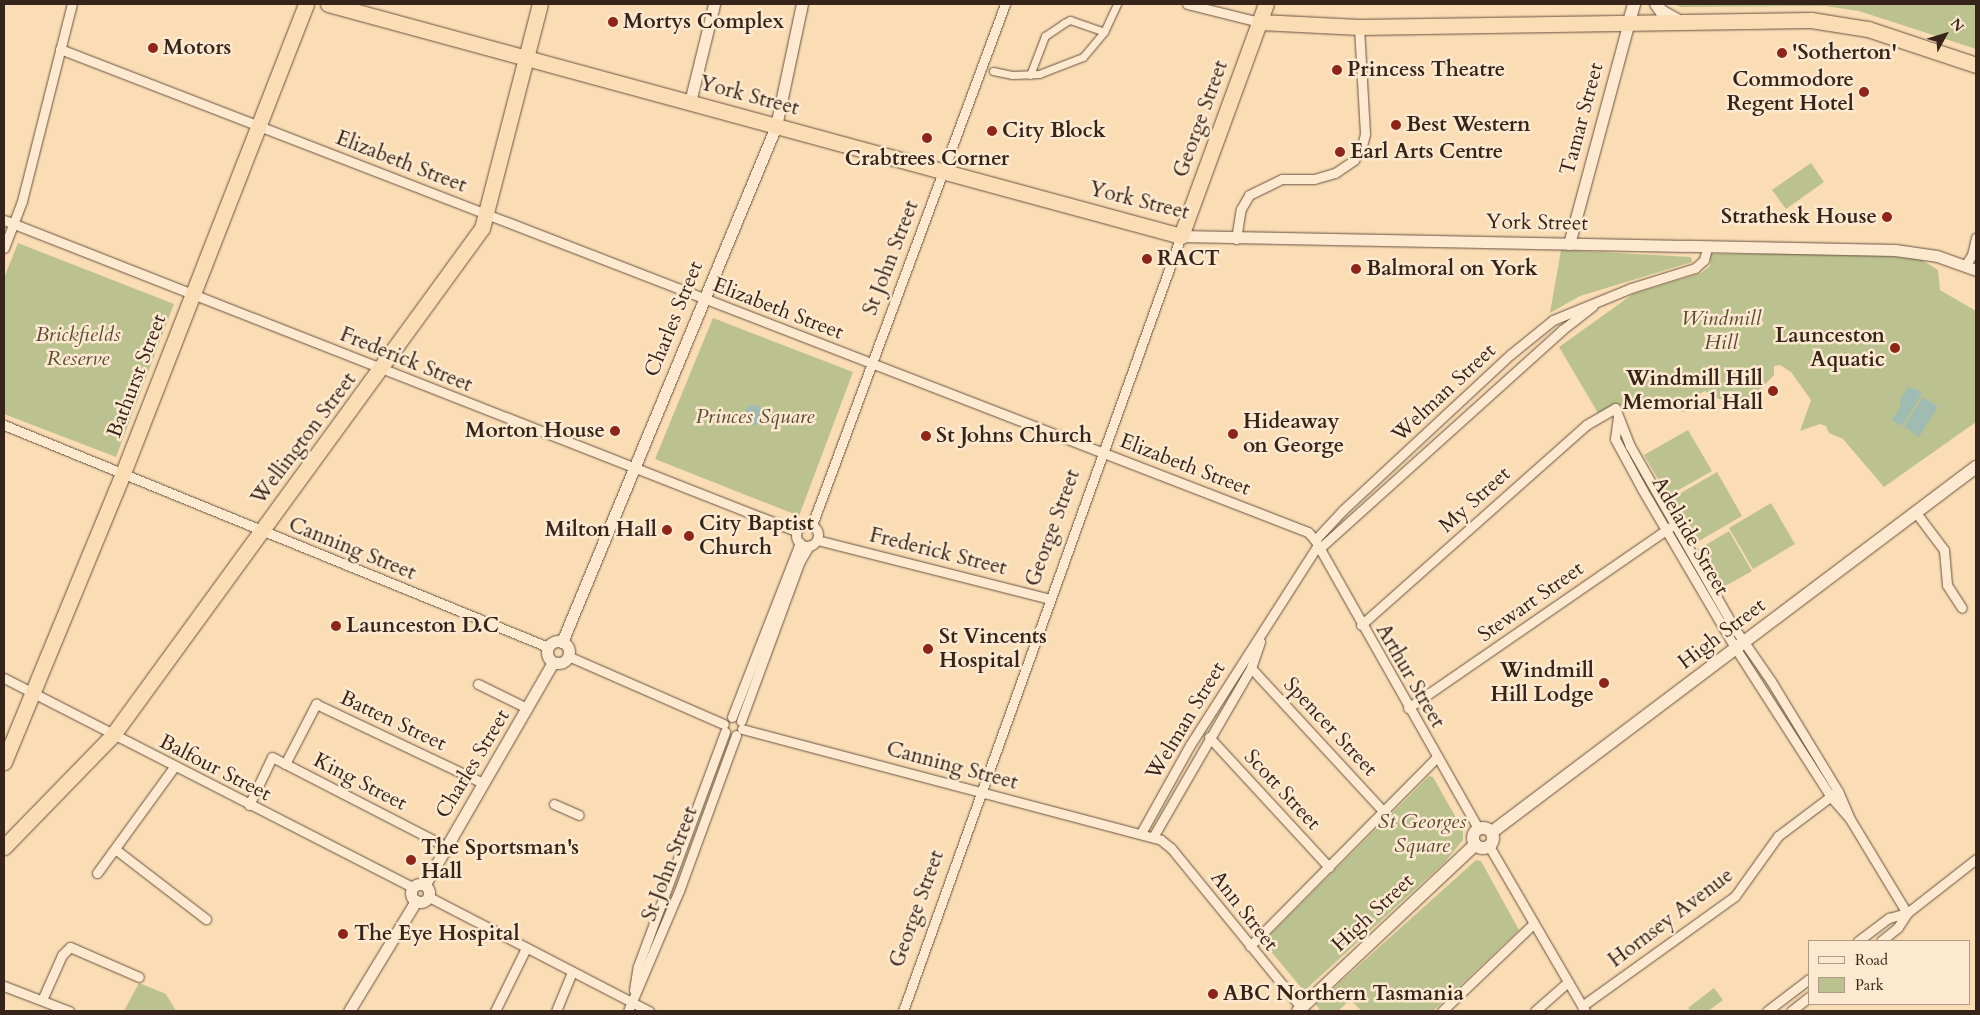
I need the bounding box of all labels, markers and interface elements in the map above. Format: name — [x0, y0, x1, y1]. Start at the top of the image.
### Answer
place label: Mortys Complex — [623, 9, 784, 35]
north arrow — [1920, 10, 1970, 60]
text: N — [1946, 15, 1968, 36]
marker: Mortys Complex — [607, 16, 619, 28]
place label: Motors — [163, 35, 231, 61]
place label: 'Sotherton' — [1792, 40, 1897, 66]
marker: Motors — [147, 42, 159, 54]
marker: 'Sotherton' — [1776, 47, 1788, 59]
street label: George Street — [1168, 57, 1234, 181]
place label: Princess Theatre — [1347, 57, 1505, 83]
street label: Tamar Street — [1555, 60, 1609, 178]
marker: Princess Theatre — [1331, 64, 1343, 76]
place label: Commodore Regent Hotel — [1726, 67, 1854, 117]
street label: York Street — [696, 71, 802, 121]
marker: Commodore Regent Hotel — [1858, 86, 1870, 98]
place label: Best Western — [1406, 112, 1531, 138]
place label: City Block — [1002, 118, 1106, 144]
marker: Best Western — [1390, 119, 1402, 131]
marker: City Block — [986, 125, 998, 137]
street label: Elizabeth Street — [332, 126, 470, 198]
marker: Crabtrees Corner — [921, 132, 933, 144]
place label: Earl Arts Centre — [1350, 139, 1503, 165]
place label: Crabtrees Corner — [845, 146, 1009, 172]
marker: Earl Arts Centre — [1334, 146, 1346, 158]
street label: York Street — [1086, 176, 1192, 226]
street label: St John Street — [858, 197, 924, 319]
place label: Strathesk House — [1721, 204, 1877, 230]
street label: York Street — [1486, 210, 1588, 236]
marker: Strathesk House — [1881, 211, 1893, 223]
place label: RACT — [1157, 246, 1220, 272]
marker: RACT — [1141, 253, 1153, 265]
place label: Balmoral on York — [1366, 256, 1538, 282]
street label: Charles Street — [639, 258, 709, 380]
marker: Balmoral on York — [1350, 263, 1362, 275]
street label: Elizabeth Street — [709, 273, 847, 345]
park label: Windmill Hill — [1681, 306, 1761, 356]
street label: Bathurst Street — [102, 311, 172, 441]
park label: Brickfields Reserve — [35, 322, 121, 372]
street label: Frederick Street — [336, 322, 476, 398]
place label: Launceston Aquatic — [1775, 323, 1885, 373]
street label: Welman Street — [1387, 338, 1501, 448]
marker: Launceston Aquatic — [1889, 342, 1901, 354]
place label: Windmill Hill Memorial Hall — [1622, 366, 1763, 416]
street label: Wellington Street — [246, 368, 362, 510]
marker: Windmill Hill Memorial Hall — [1767, 385, 1779, 397]
park label: Princes Square — [696, 404, 814, 430]
place label: Hideaway on George — [1243, 409, 1344, 459]
place label: Morton House — [465, 418, 605, 444]
place label: St Johns Church — [936, 423, 1092, 449]
marker: Morton House — [609, 425, 621, 437]
marker: Hideaway on George — [1227, 428, 1239, 440]
street label: Elizabeth Street — [1116, 429, 1254, 501]
marker: St Johns Church — [920, 430, 932, 442]
street label: My Street — [1434, 462, 1516, 538]
street label: George Street — [1020, 466, 1086, 590]
street label: Adelaide Street — [1646, 472, 1734, 600]
place label: City Baptist Church — [699, 511, 814, 561]
street label: Canning Street — [285, 512, 419, 586]
place label: Milton Hall — [545, 517, 657, 543]
street label: Frederick Street — [867, 523, 1009, 581]
marker: Milton Hall — [661, 524, 673, 536]
marker: City Baptist Church — [683, 530, 695, 542]
street label: Stewart Street — [1473, 556, 1589, 648]
street label: High Street — [1673, 593, 1771, 675]
place label: Launceston D.C — [346, 613, 499, 639]
street label: Arthur Street — [1370, 619, 1450, 733]
marker: Launceston D.C — [330, 620, 342, 632]
place label: St Vincents Hospital — [939, 624, 1047, 674]
marker: St Vincents Hospital — [921, 642, 935, 656]
street label: Welman Street — [1141, 658, 1231, 784]
place label: Windmill Hill Lodge — [1490, 658, 1594, 708]
street label: Spencer Street — [1278, 672, 1382, 782]
marker: Windmill Hill Lodge — [1598, 677, 1610, 689]
street label: Batten Street — [336, 685, 450, 757]
street label: Charles Street — [431, 705, 515, 823]
street label: Balfour Street — [155, 729, 275, 807]
street label: Canning Street — [884, 736, 1020, 796]
street label: Scott Street — [1238, 745, 1326, 835]
street label: King Street — [309, 748, 411, 816]
street label: St John Street — [637, 803, 703, 925]
park label: St Georges Square — [1378, 809, 1466, 859]
place label: The Sportsman's Hall — [421, 835, 579, 885]
street label: George Street — [884, 847, 950, 971]
marker: The Sportsman's Hall — [405, 854, 417, 866]
street label: Hornsey Avenue — [1604, 863, 1738, 973]
street label: Ann Street — [1205, 866, 1283, 956]
street label: High Street — [1327, 869, 1419, 957]
place label: The Eye Hospital — [354, 921, 519, 947]
marker: The Eye Hospital — [336, 927, 350, 941]
legend — [1808, 940, 1970, 1005]
text: Road — [1855, 950, 1888, 970]
text: Park — [1855, 975, 1884, 995]
place label: ABC Northern Tasmania — [1223, 981, 1464, 1007]
marker: ABC Northern Tasmania — [1207, 988, 1219, 1000]

